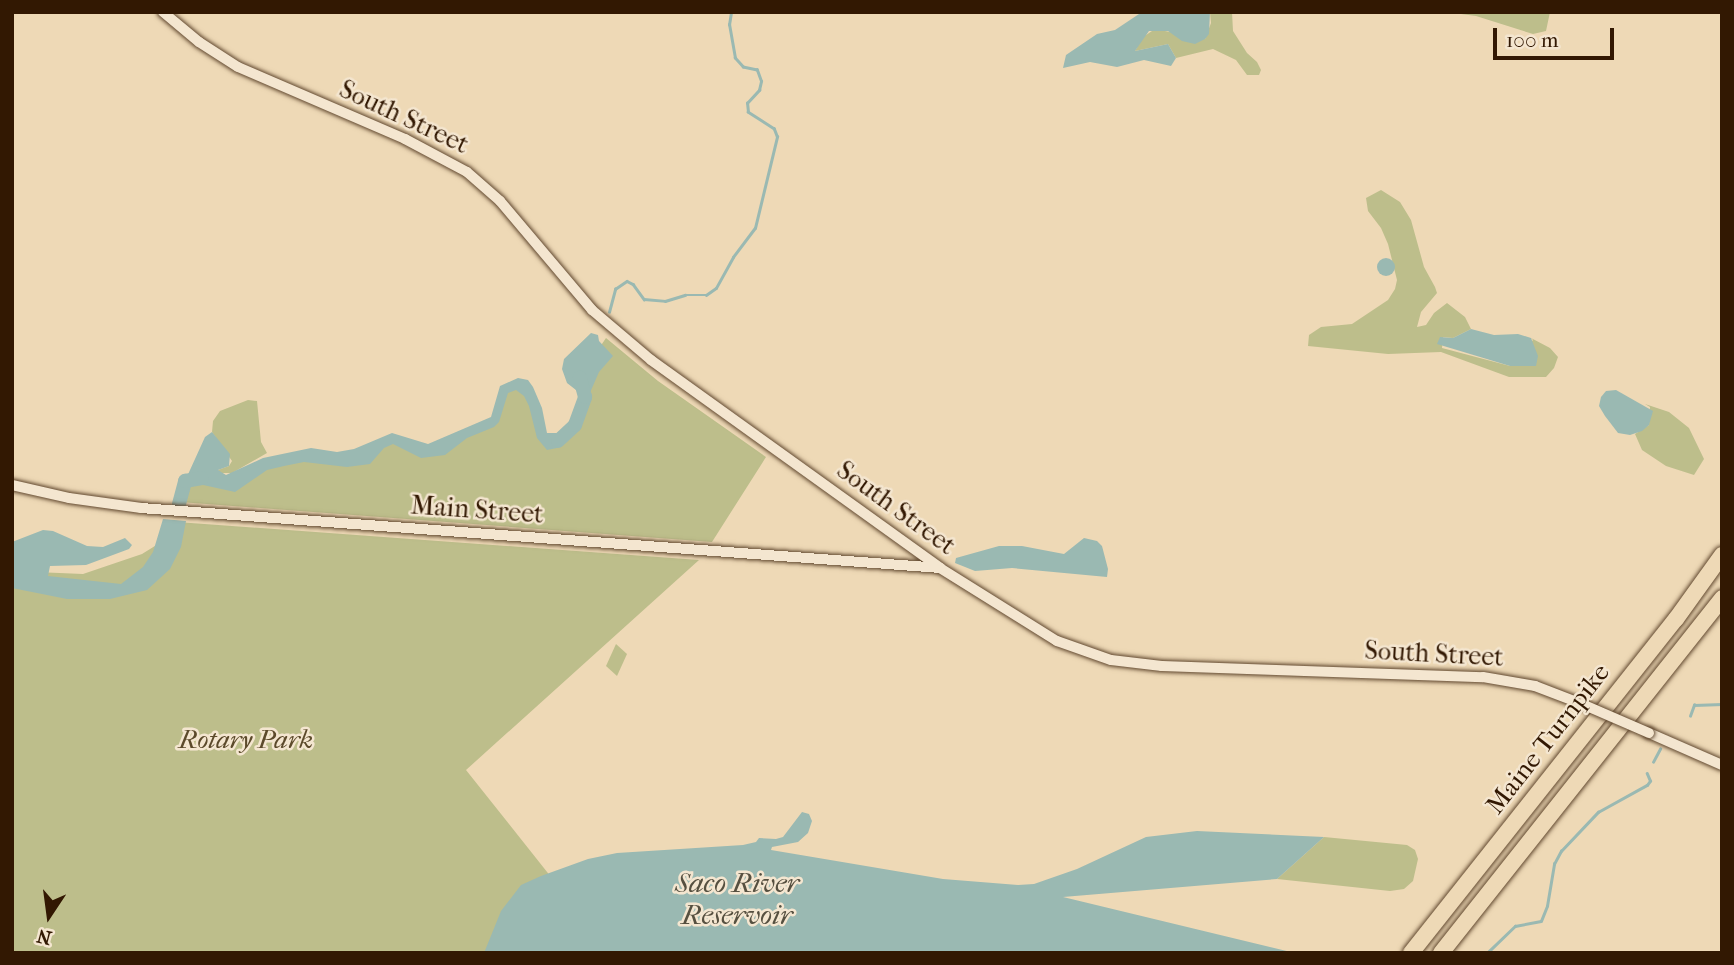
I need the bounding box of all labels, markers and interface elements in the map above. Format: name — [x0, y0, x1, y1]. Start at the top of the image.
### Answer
scale bar — [1496, 14, 1617, 58]
text: 100 m — [1506, 28, 1559, 52]
street label: South Street — [334, 73, 474, 161]
street label: South Street — [831, 455, 961, 561]
street label: Main Street — [410, 490, 544, 530]
street label: South Street — [1364, 635, 1504, 673]
street label: Maine Turnpike — [1480, 658, 1616, 820]
park label: Rotary Park — [179, 724, 313, 756]
water label: Saco River Reservoir — [675, 866, 799, 932]
north arrow — [14, 881, 84, 951]
text: N — [35, 924, 54, 949]

